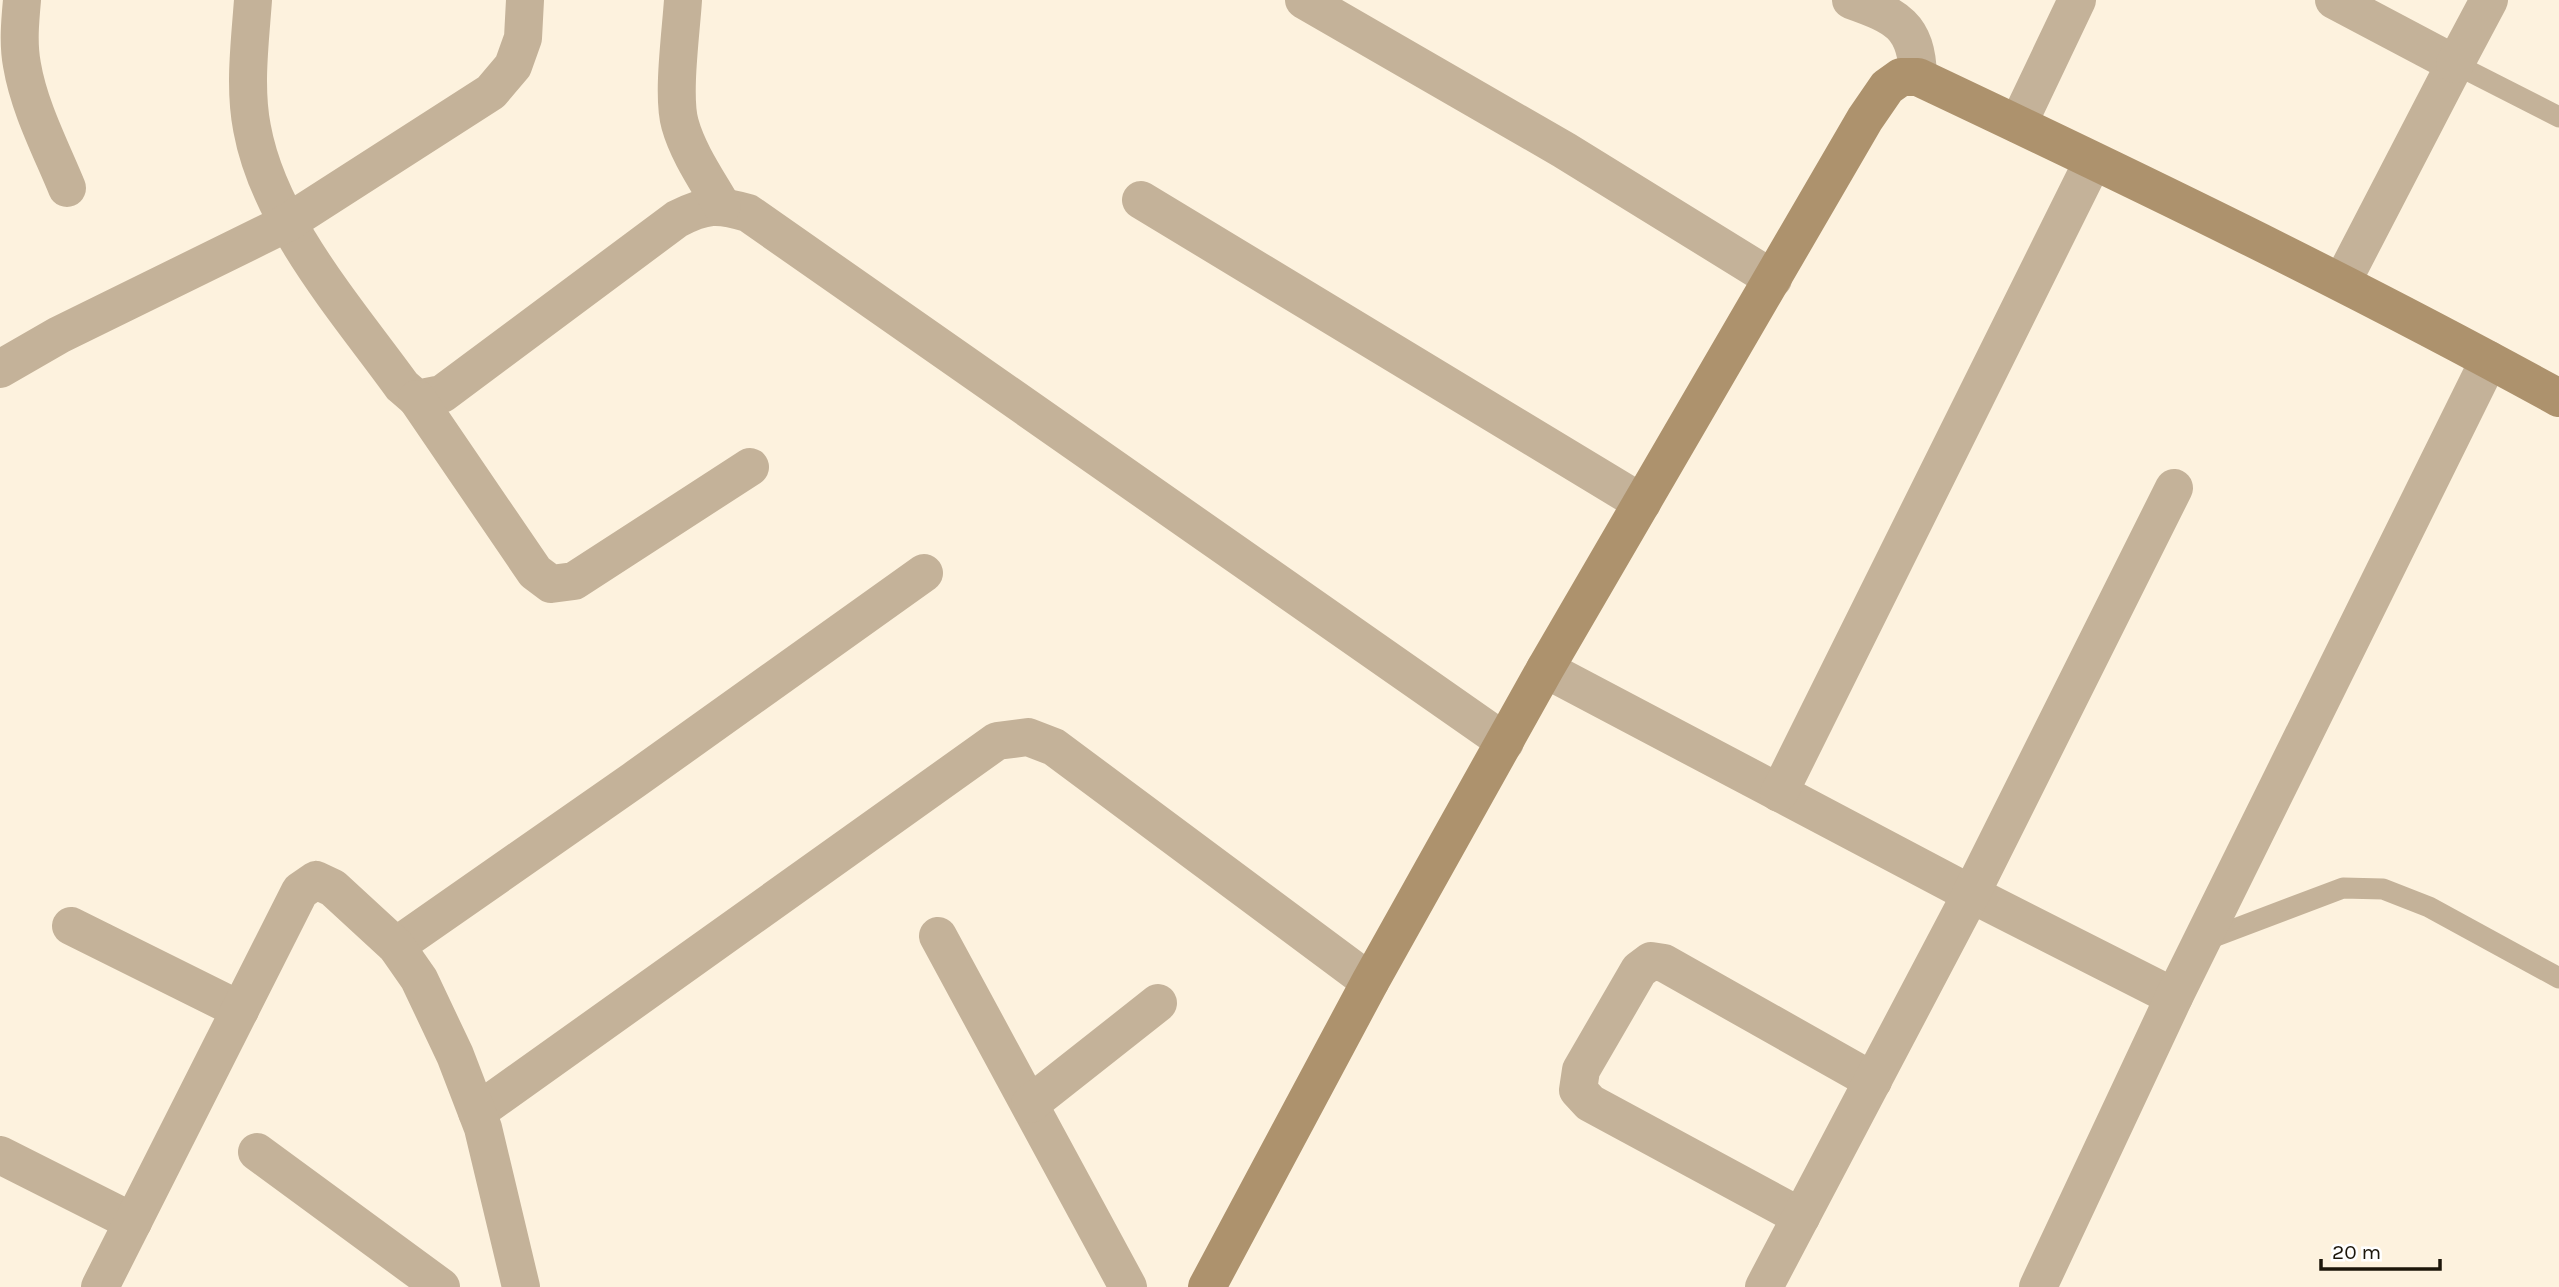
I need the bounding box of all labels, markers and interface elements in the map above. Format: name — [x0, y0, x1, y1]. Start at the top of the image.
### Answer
scale bar — [2321, 1228, 2440, 1272]
text: 20 m — [2332, 1240, 2381, 1264]

